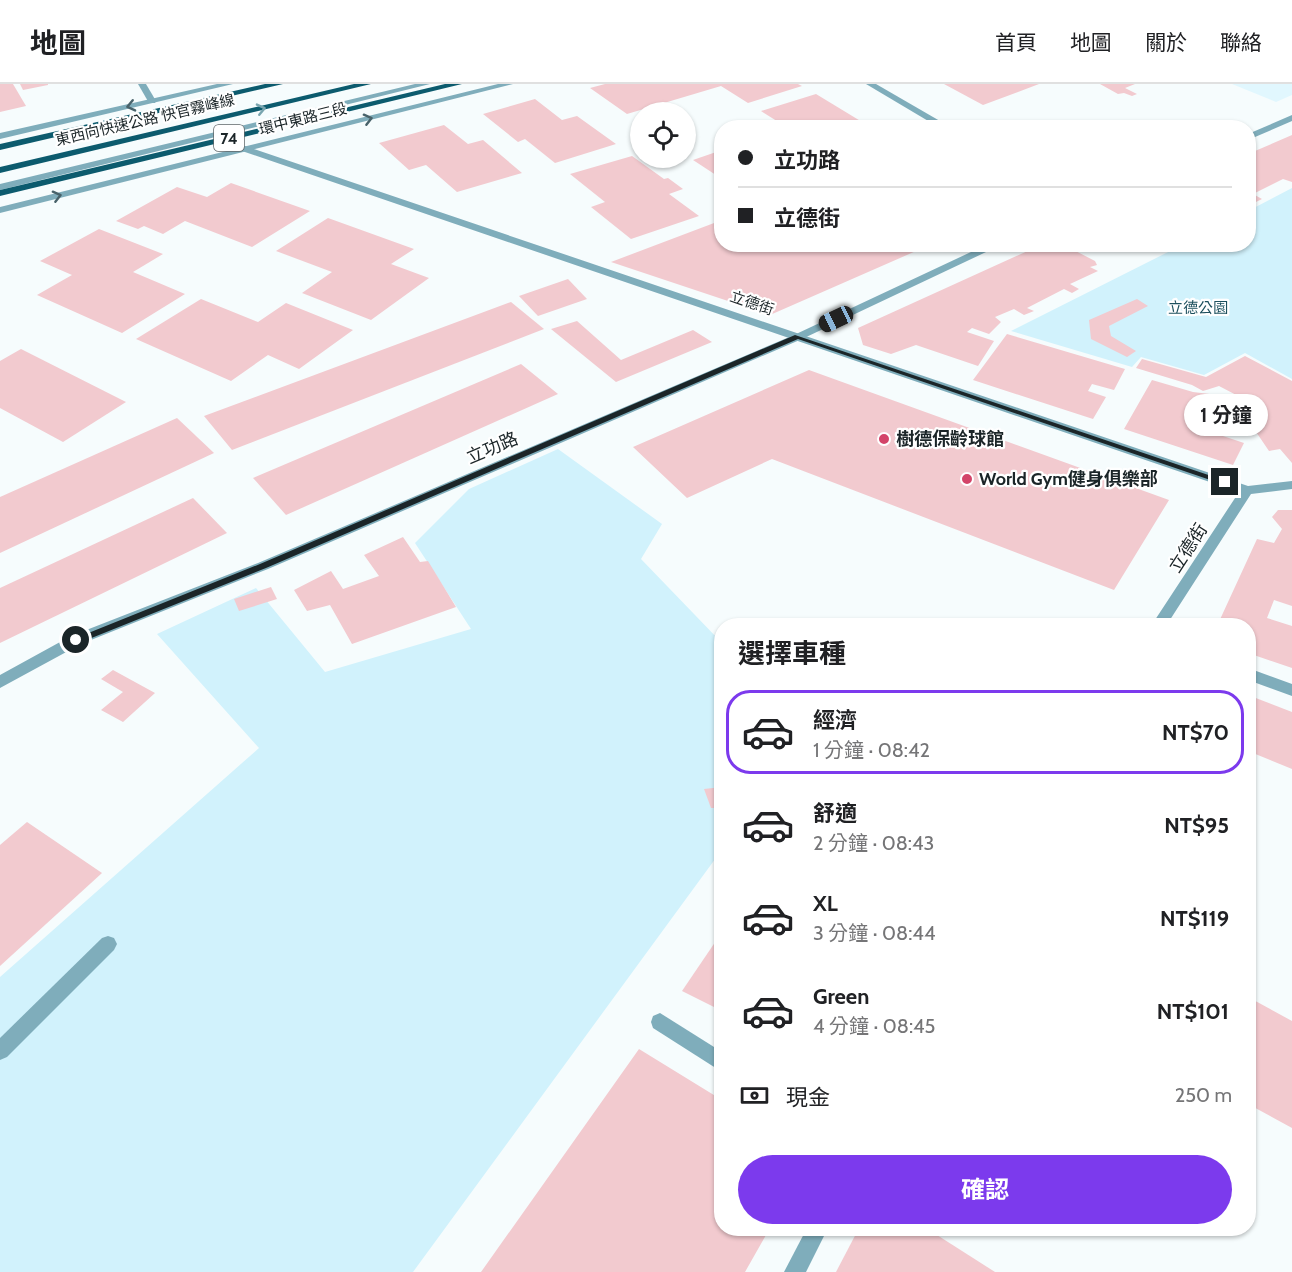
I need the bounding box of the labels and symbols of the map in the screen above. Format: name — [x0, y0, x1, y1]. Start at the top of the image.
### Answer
street label: 東西向快速公路 快官霧峰線 — [54, 91, 236, 149]
one-way arrow — [126, 98, 136, 111]
street label: 環中東路三段 — [257, 99, 349, 139]
one-way arrow — [256, 103, 266, 116]
one-way arrow — [363, 113, 373, 126]
road number: 74 — [214, 125, 244, 151]
one-way arrow — [52, 190, 62, 203]
street label: 立德街 — [728, 287, 776, 319]
park label: 立德公園 — [1168, 299, 1228, 317]
car — [816, 303, 856, 335]
callout: 1 分鐘 — [1183, 395, 1267, 437]
street label: 立功路 — [463, 427, 521, 469]
place label: 樹德保齡球館 — [896, 428, 1004, 450]
marker: 樹德保齡球館 — [877, 432, 891, 446]
place label: World Gym健身俱樂部 — [979, 468, 1158, 490]
route end — [1211, 468, 1238, 495]
marker: World Gym健身俱樂部 — [960, 472, 974, 486]
street label: 立德街 — [1164, 519, 1212, 577]
route start — [62, 626, 89, 653]

